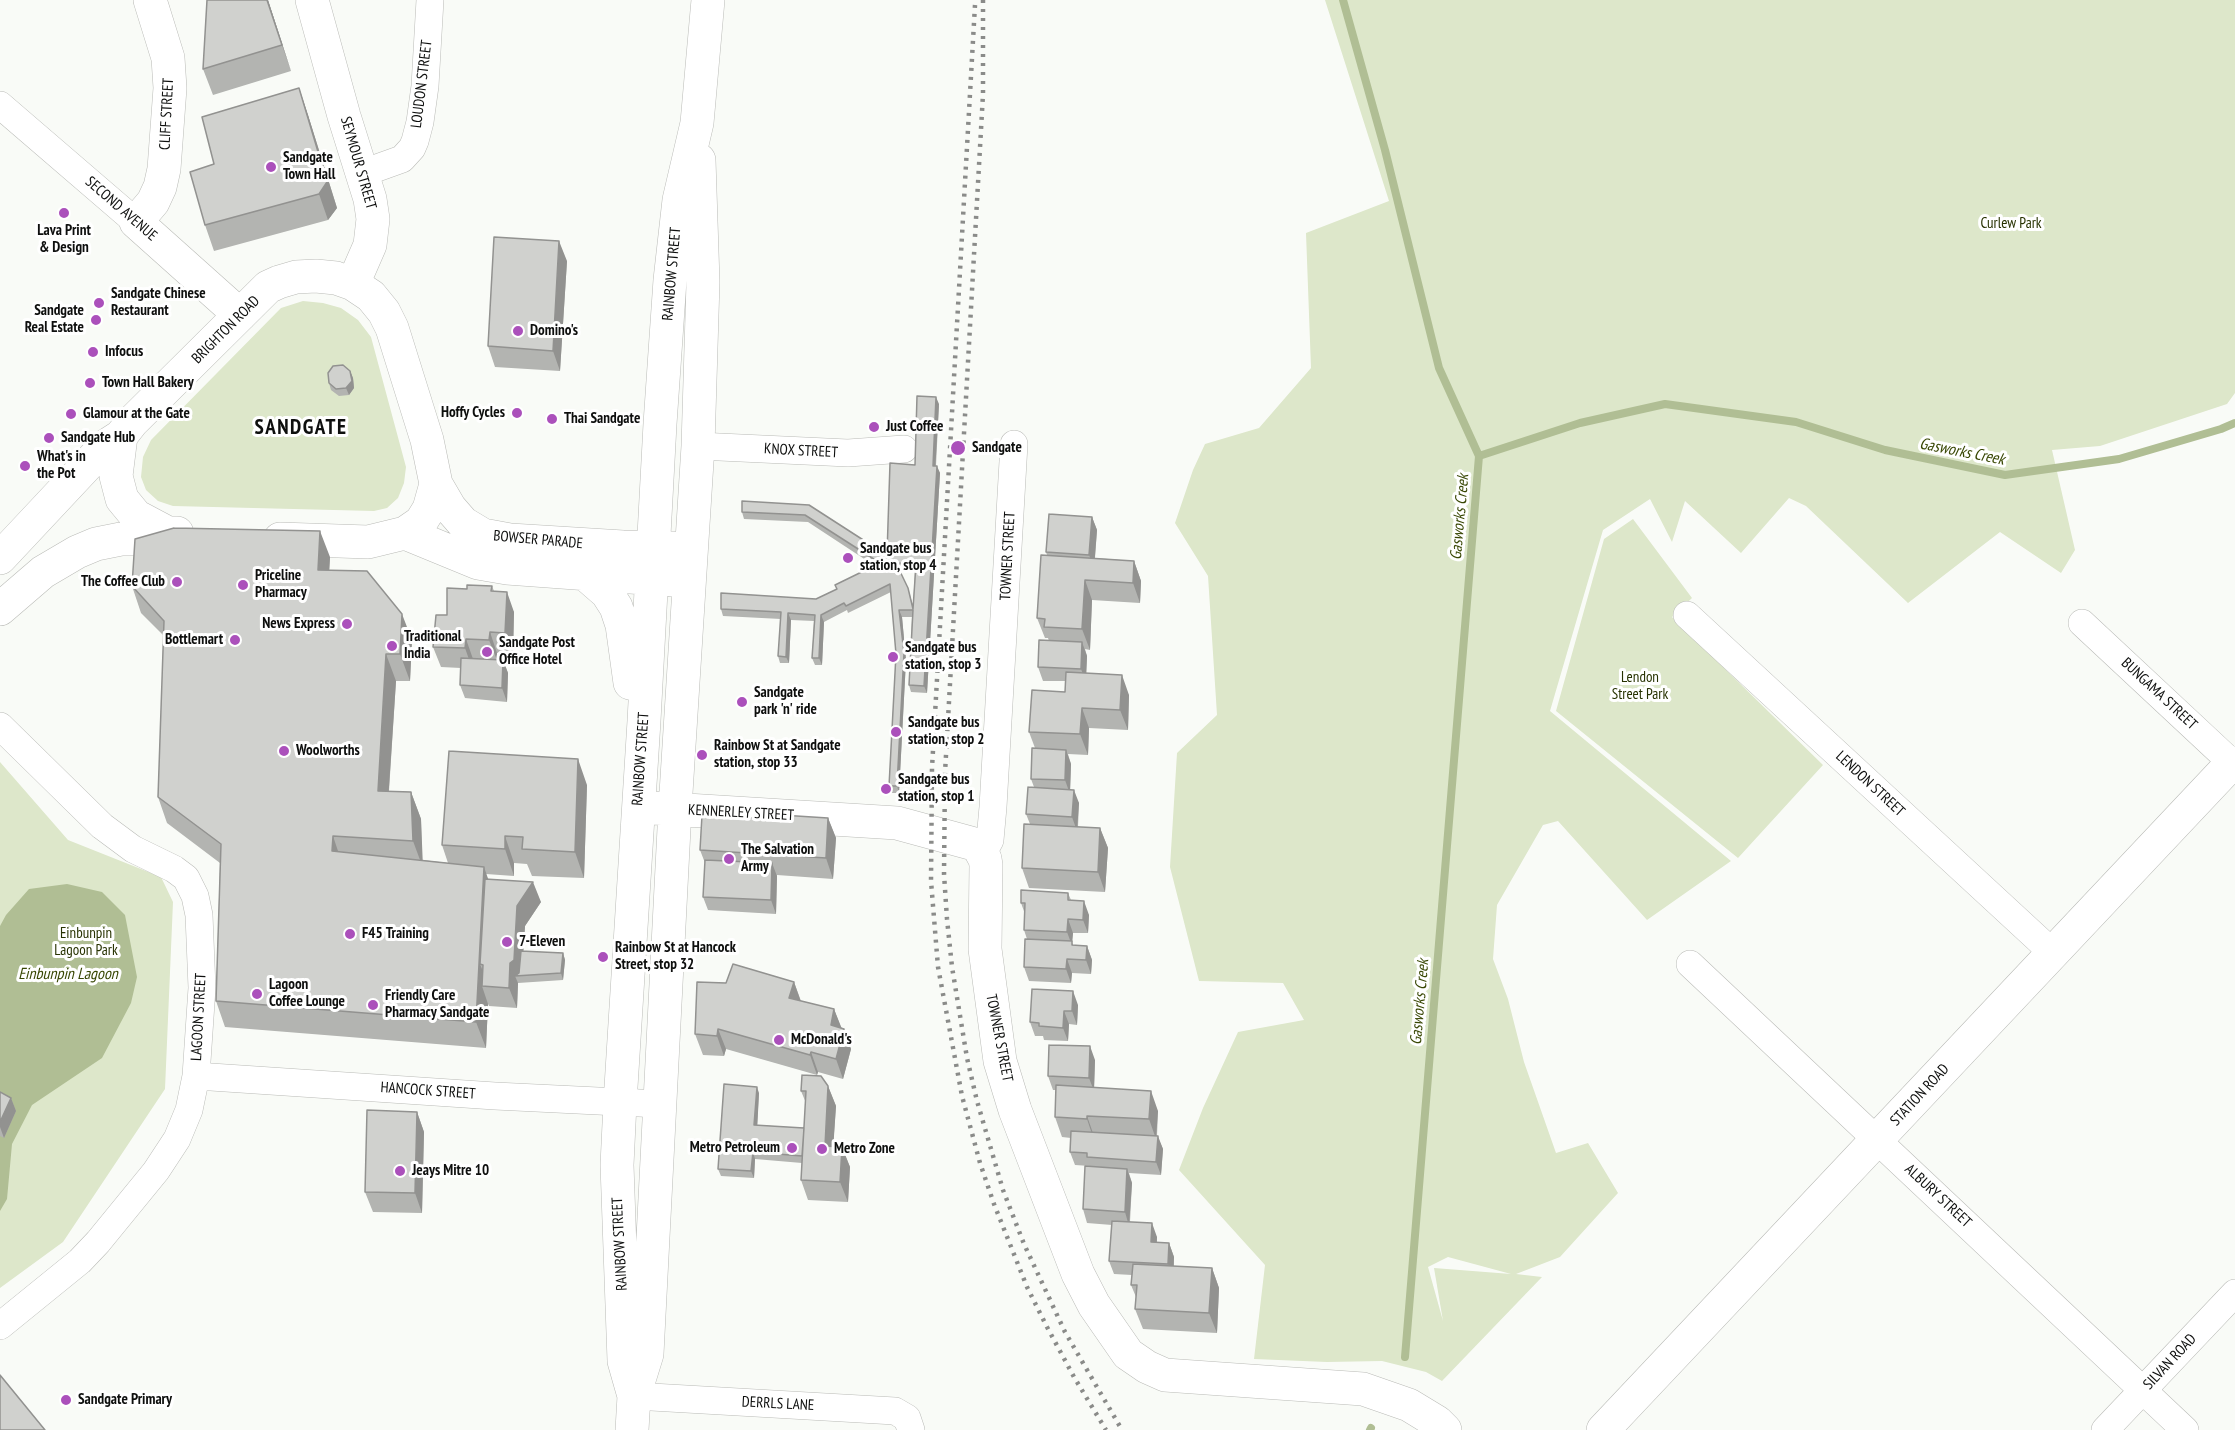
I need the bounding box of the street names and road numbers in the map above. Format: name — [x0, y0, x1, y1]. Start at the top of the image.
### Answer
street label: LOUDON STREET — [408, 39, 436, 129]
street label: CLIFF STREET — [156, 78, 178, 150]
street label: SEYMOUR STREET — [336, 115, 380, 211]
street label: SECOND AVENUE — [82, 173, 160, 245]
street label: RAINBOW STREET — [659, 227, 685, 321]
street label: BRIGHTON ROAD — [188, 292, 264, 368]
street label: KNOX STREET — [764, 440, 838, 462]
street label: TOWNER STREET — [997, 511, 1019, 601]
street label: BOWSER PARADE — [493, 527, 583, 553]
street label: BUNGAMA STREET — [2117, 654, 2201, 734]
street label: RAINBOW STREET — [629, 712, 653, 806]
street label: LENDON STREET — [1832, 747, 1908, 821]
street label: KENNERLEY STREET — [688, 801, 794, 825]
street label: LAGOON STREET — [188, 973, 210, 1061]
street label: TOWNER STREET — [982, 993, 1016, 1083]
street label: STATION ROAD — [1887, 1060, 1953, 1130]
street label: HANCOCK STREET — [380, 1079, 476, 1103]
street label: ALBURY STREET — [1901, 1161, 1975, 1231]
street label: RAINBOW STREET — [609, 1197, 631, 1291]
street label: SILVAN ROAD — [2140, 1331, 2200, 1393]
street label: DERRLS LANE — [741, 1393, 815, 1415]

